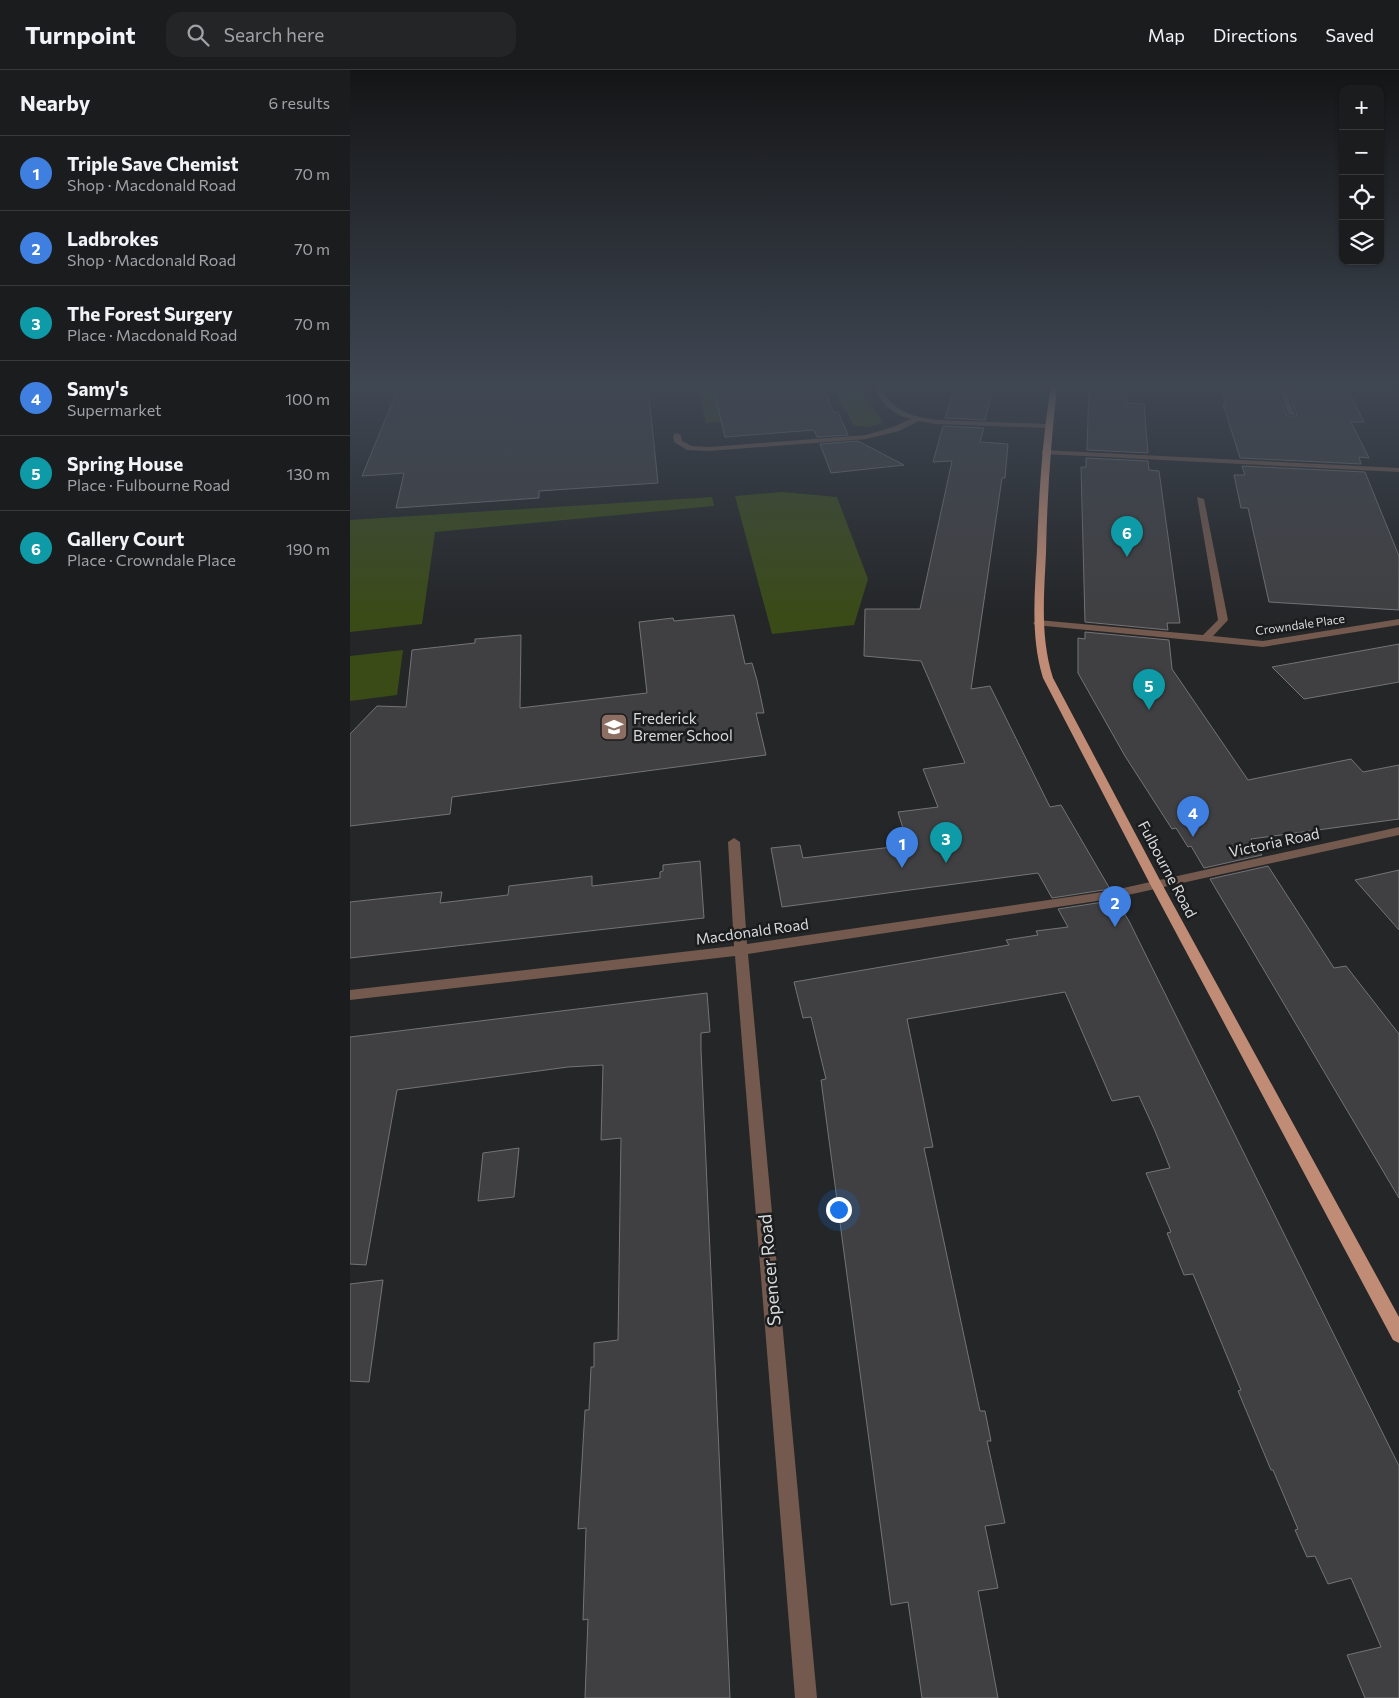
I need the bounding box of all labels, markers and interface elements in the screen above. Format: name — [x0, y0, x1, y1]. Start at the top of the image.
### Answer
search box — [166, 12, 516, 57]
text: Turnpoint — [25, 20, 136, 49]
icon: search — [184, 21, 212, 49]
text: Search here — [224, 23, 324, 46]
text: Map — [1148, 24, 1185, 46]
text: Directions — [1213, 24, 1297, 46]
text: Saved — [1325, 24, 1374, 46]
map controls — [1339, 85, 1384, 265]
button: + — [1339, 85, 1384, 130]
text: Nearby — [20, 90, 90, 115]
text: 6 results — [269, 93, 330, 112]
button: − — [1339, 130, 1384, 175]
text: Triple Save Chemist — [67, 152, 239, 175]
text: 1 — [32, 164, 40, 183]
text: 70 m — [294, 164, 330, 183]
text: Shop · Macdonald Road — [67, 175, 236, 194]
button: locate — [1339, 175, 1384, 220]
button: layers — [1339, 220, 1384, 265]
text: Ladbrokes — [67, 227, 159, 250]
text: 2 — [31, 239, 41, 258]
text: 70 m — [294, 239, 330, 258]
text: Shop · Macdonald Road — [67, 250, 236, 269]
text: The Forest Surgery — [67, 302, 233, 325]
text: 3 — [31, 314, 41, 333]
text: 70 m — [294, 314, 330, 333]
text: Place · Macdonald Road — [67, 325, 237, 344]
text: Samy's — [67, 377, 128, 400]
text: 4 — [31, 389, 41, 408]
text: 100 m — [285, 389, 330, 408]
text: Supermarket — [67, 400, 162, 419]
text: Spring House — [67, 452, 183, 475]
text: 5 — [31, 464, 41, 483]
text: 130 m — [287, 464, 330, 483]
text: Place · Fulbourne Road — [67, 475, 230, 494]
pin: 6 — [1111, 516, 1143, 557]
text: Gallery Court — [67, 527, 184, 550]
text: 6 — [31, 539, 41, 558]
text: 190 m — [286, 539, 330, 558]
text: Place · Crowndale Place — [67, 550, 236, 569]
street label: Crowndale Place — [1254, 611, 1346, 637]
pin: 5 — [1133, 669, 1165, 710]
place label: Frederick Bremer School — [633, 709, 733, 744]
school or university icon: Frederick Bremer School — [599, 712, 629, 742]
pin: 4 — [1177, 796, 1209, 837]
street label: Fulbourne Road — [1135, 817, 1201, 921]
pin: 3 — [930, 822, 962, 863]
street label: Victoria Road — [1227, 824, 1321, 860]
pin: 1 — [886, 827, 918, 868]
pin: 2 — [1099, 886, 1131, 927]
street label: Macdonald Road — [694, 914, 810, 948]
your location — [826, 1197, 852, 1223]
street label: Spencer Road — [753, 1213, 785, 1327]

